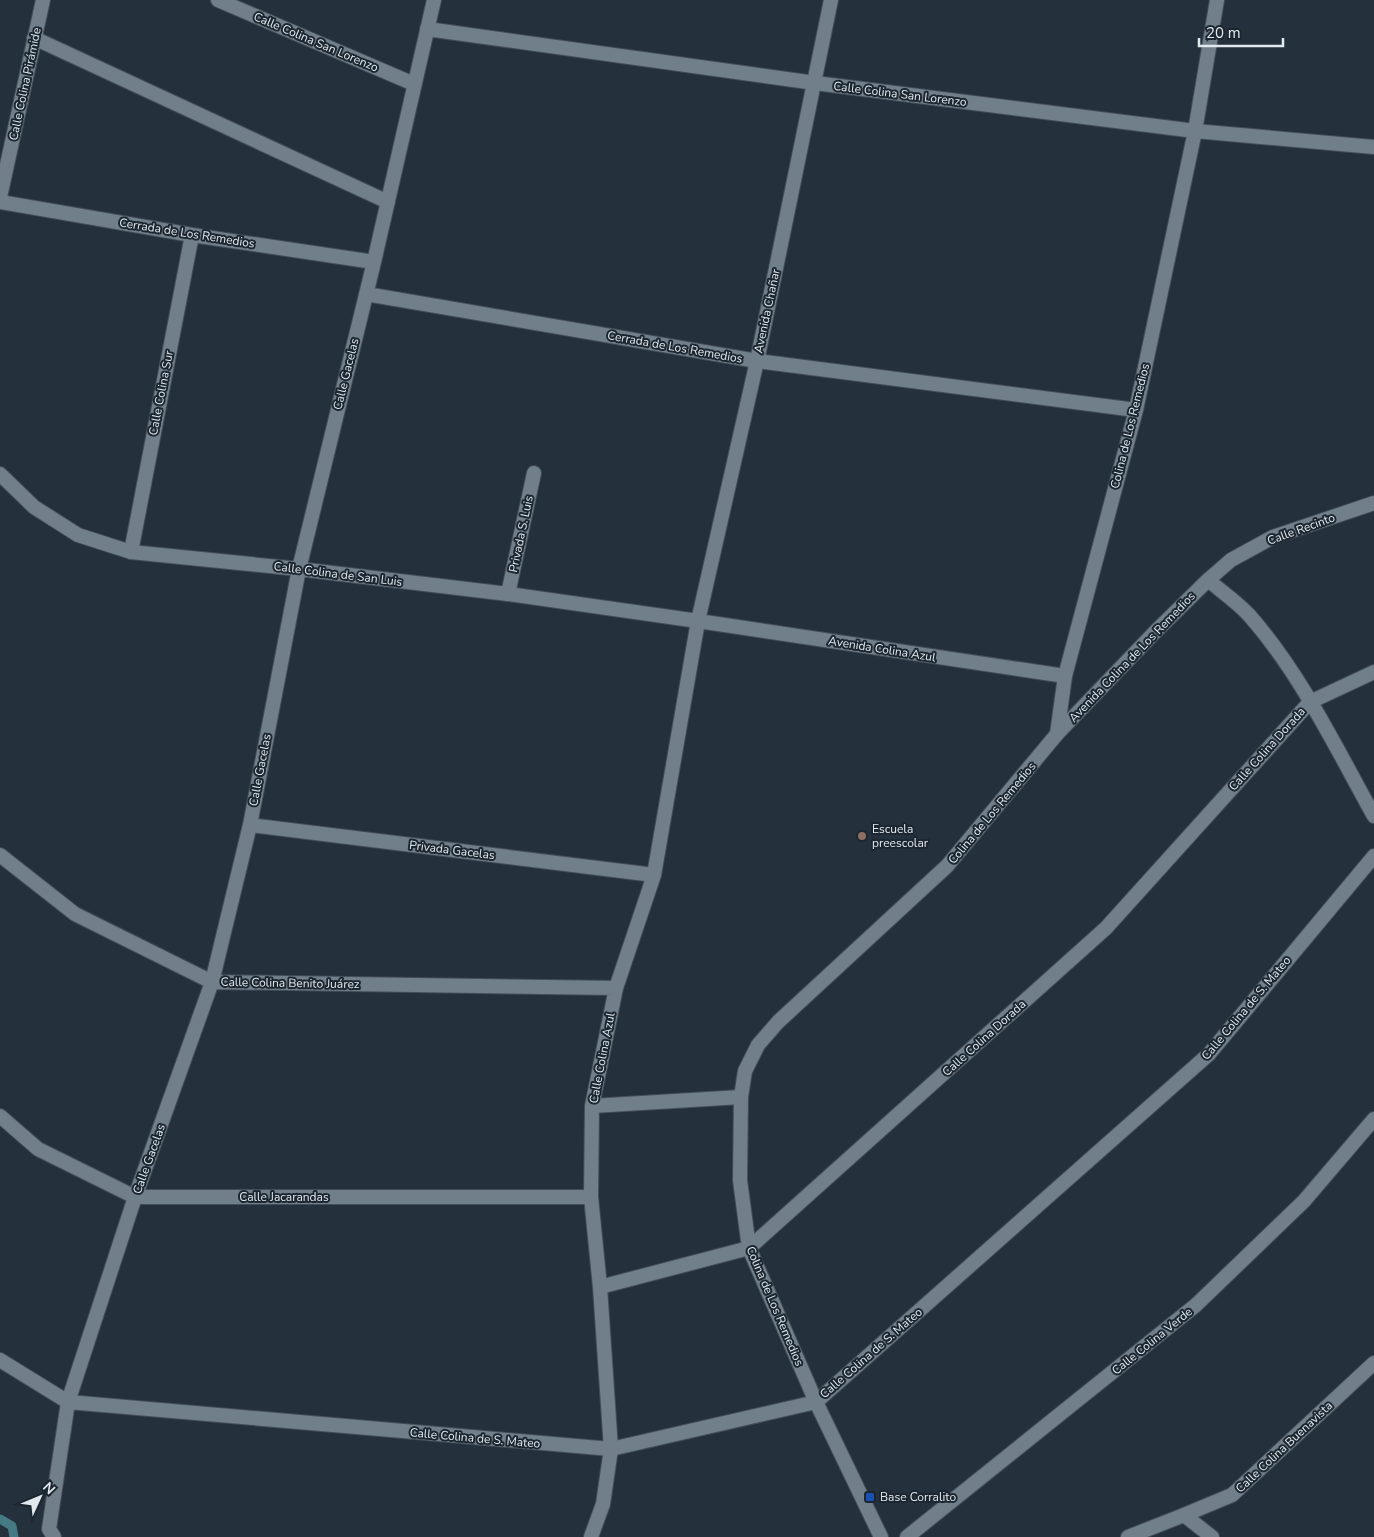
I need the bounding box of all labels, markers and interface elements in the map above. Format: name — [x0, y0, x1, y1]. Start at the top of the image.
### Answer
street label: Calle Colina San Lorenzo — [251, 8, 381, 76]
scale bar — [1199, 15, 1283, 47]
text: 20 m — [1206, 23, 1241, 43]
street label: Calle Colina Pirámide — [5, 26, 45, 142]
street label: Calle Colina San Lorenzo — [833, 78, 968, 110]
street label: Cerrada de Los Remedios — [118, 214, 256, 252]
street label: Avenida Chañar — [750, 267, 784, 355]
street label: Cerrada de Los Remedios — [606, 327, 744, 367]
street label: Calle Gacelas — [329, 336, 363, 412]
street label: Calle Colina Sur — [145, 349, 177, 437]
street label: Colina de Los Remedios — [1107, 361, 1153, 490]
street label: Privada S. Luis — [505, 494, 537, 574]
street label: Calle Recinto — [1265, 509, 1337, 549]
street label: Calle Colina de San Luis — [273, 558, 403, 590]
street label: Avenida Colina de Los Remedios — [1065, 588, 1199, 726]
street label: Avenida Colina Azul — [827, 633, 937, 665]
street label: Calle Colina Dorada — [1225, 704, 1309, 794]
street label: Calle Gacelas — [245, 732, 275, 808]
street label: Colina de Los Remedios — [945, 758, 1040, 867]
place label: Escuela preescolar — [872, 821, 929, 851]
marker: Escuela preescolar — [856, 830, 868, 842]
street label: Privada Gacelas — [408, 837, 496, 863]
street label: Calle Colina de S. Mateo — [1198, 952, 1294, 1063]
street label: Calle Colina Benito Juárez — [220, 974, 360, 992]
street label: Calle Colina Dorada — [939, 996, 1029, 1080]
street label: Calle Colina Azul — [585, 1011, 619, 1105]
street label: Calle Gacelas — [129, 1122, 169, 1196]
street label: Calle Jacarandas — [239, 1189, 329, 1205]
street label: Colina de Los Remedios — [743, 1244, 808, 1368]
street label: Calle Colina de S. Mateo — [816, 1304, 926, 1402]
street label: Calle Colina Verde — [1108, 1304, 1196, 1378]
street label: Calle Colina Buenavista — [1232, 1398, 1336, 1496]
street label: Calle Colina de S. Mateo — [409, 1424, 541, 1452]
north arrow — [15, 1472, 65, 1522]
text: N — [39, 1478, 59, 1499]
place label: Base Corralito — [880, 1489, 956, 1505]
marker: Base Corralito — [864, 1491, 876, 1503]

